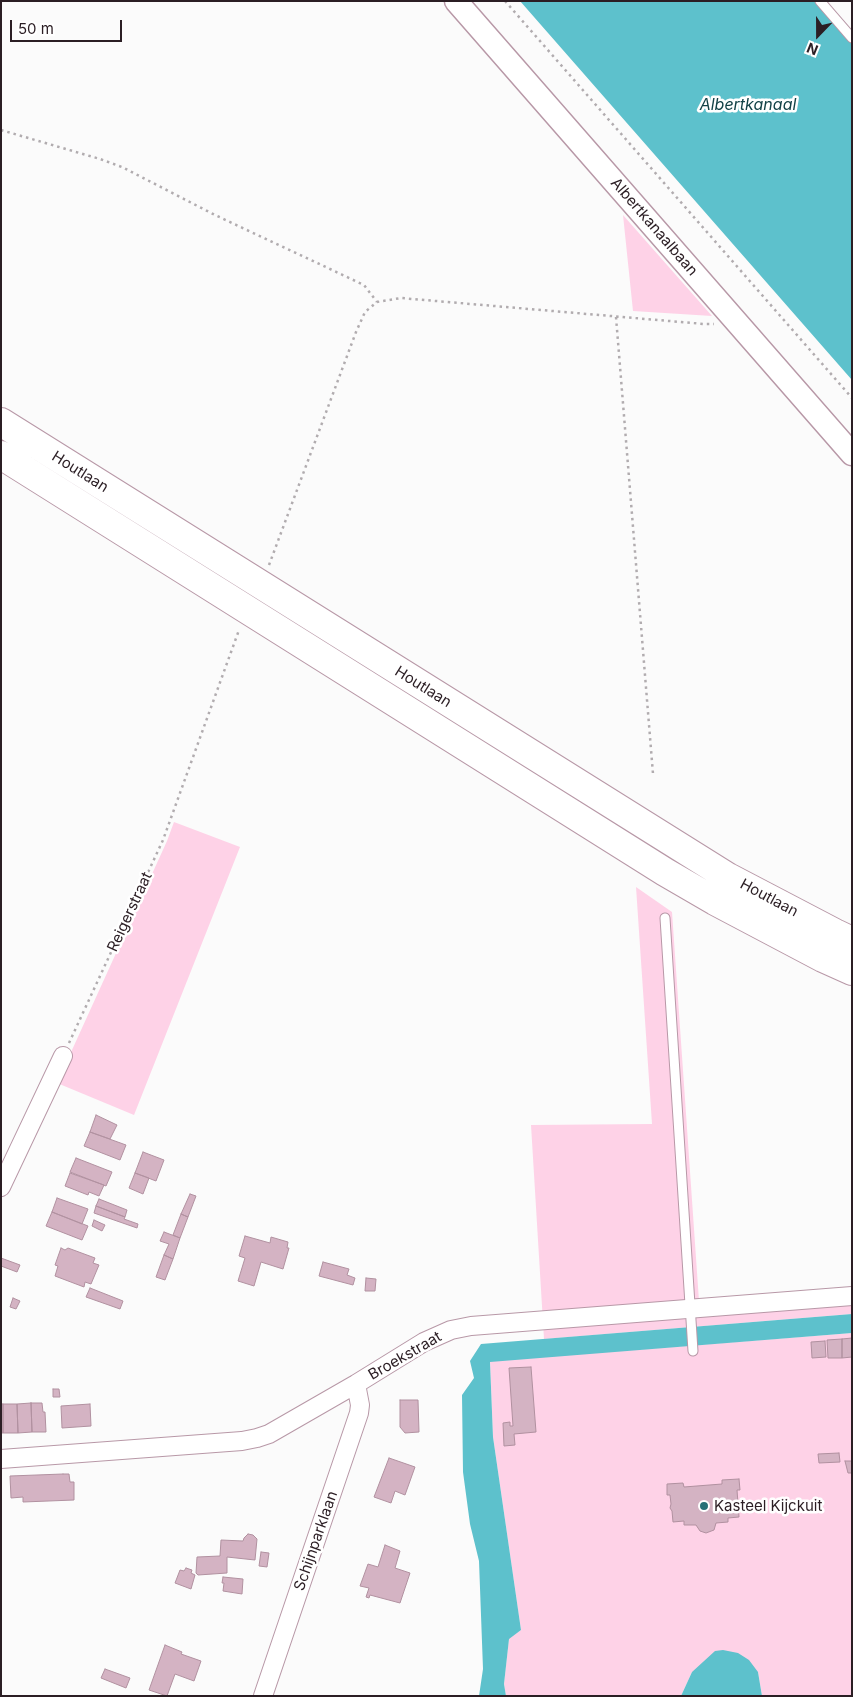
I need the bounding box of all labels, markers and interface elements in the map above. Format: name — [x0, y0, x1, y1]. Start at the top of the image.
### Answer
scale bar — [12, 10, 125, 42]
north arrow — [793, 10, 843, 60]
text: 50 m — [18, 19, 54, 38]
text: N — [804, 39, 820, 59]
water label: Albertkanaal — [700, 95, 796, 115]
street label: Albertkanaalbaan — [607, 174, 701, 280]
street label: Houtlaan — [48, 448, 112, 496]
street label: Houtlaan — [391, 663, 455, 711]
street label: Reigerstraat — [104, 869, 156, 955]
street label: Houtlaan — [737, 875, 801, 921]
street label: Broekstraat — [365, 1328, 445, 1384]
street label: Schijnparklaan — [290, 1489, 342, 1593]
place label: Kasteel Kijckuit — [714, 1497, 822, 1515]
marker: Kasteel Kijckuit — [698, 1500, 710, 1512]

